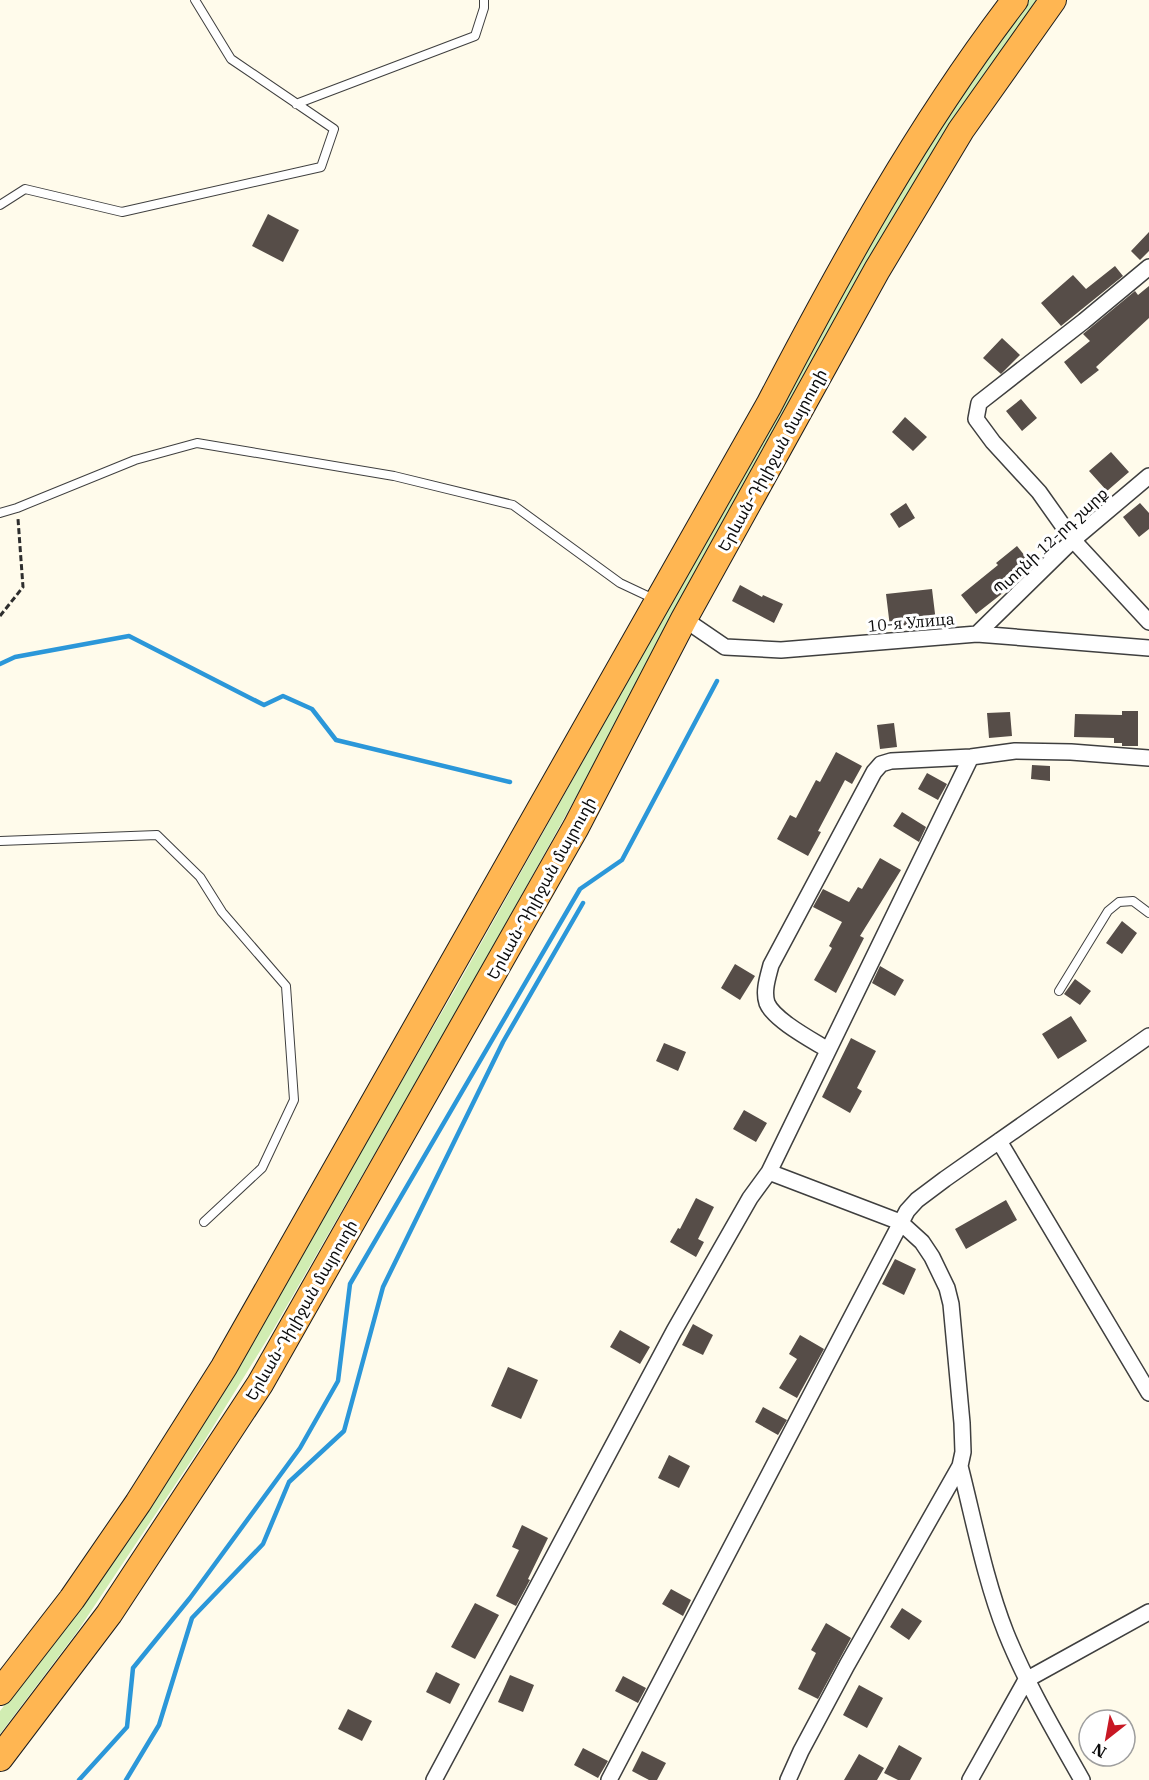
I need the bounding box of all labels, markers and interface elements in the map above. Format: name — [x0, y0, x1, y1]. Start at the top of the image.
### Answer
street label: Երևան-Դիլիջան մայրուղի — [713, 365, 831, 555]
street label: Պտղնի 12-րդ շարք — [989, 483, 1111, 599]
street label: 10-я Улица — [867, 608, 955, 636]
street label: Երևան-Դիլիջան մայրուղի — [482, 793, 600, 983]
street label: Երևան-Դիլիջան մայրուղի — [241, 1216, 361, 1404]
north arrow — [1077, 1708, 1137, 1768]
text: N — [1089, 1739, 1110, 1763]

